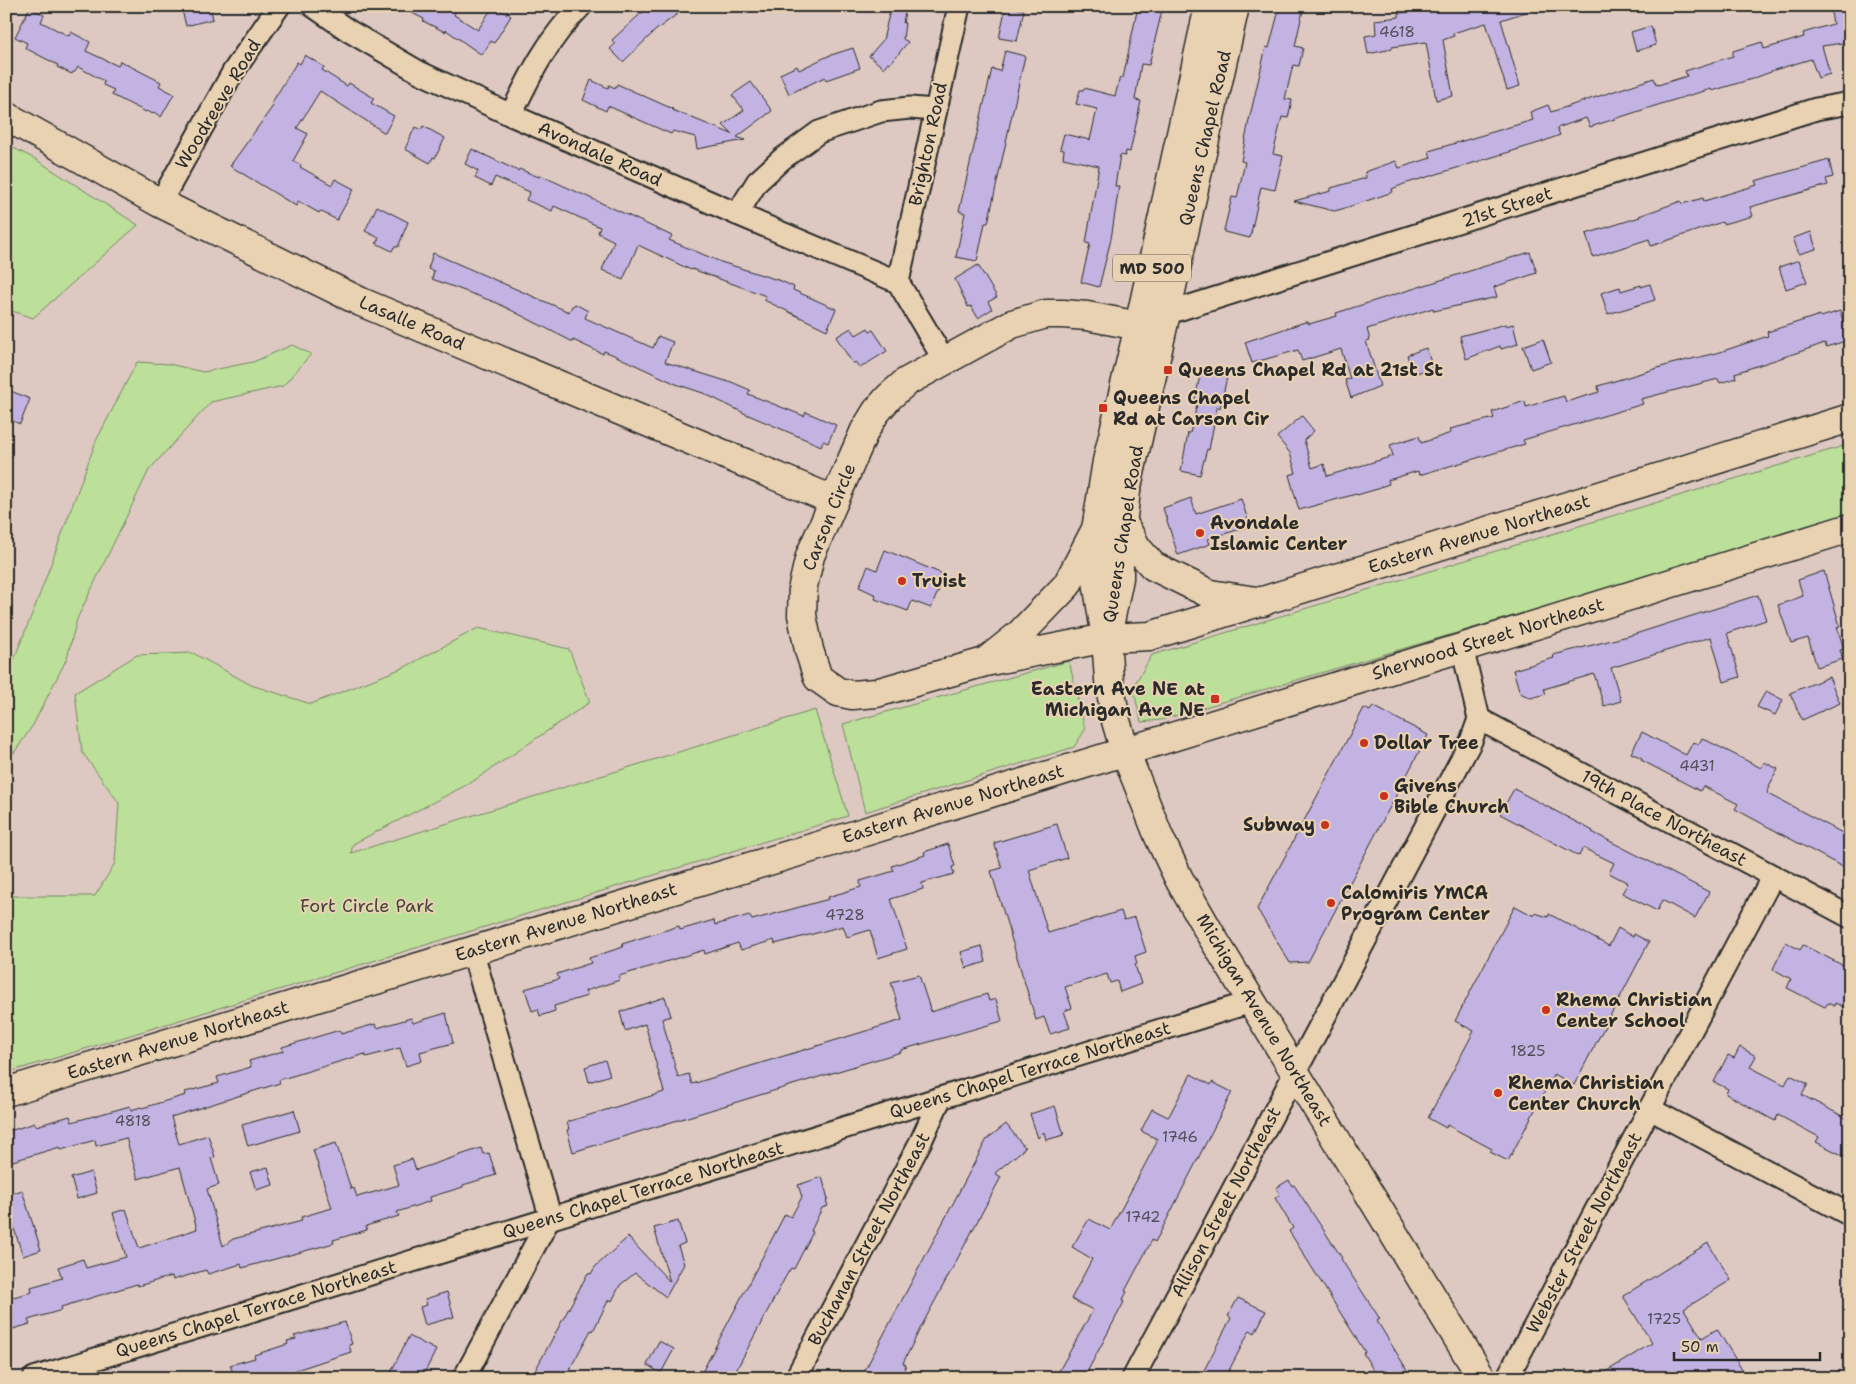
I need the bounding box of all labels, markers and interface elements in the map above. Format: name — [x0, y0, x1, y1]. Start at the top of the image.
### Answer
house number: 4618 — [1379, 22, 1415, 42]
street label: Woodreeve Road — [170, 34, 266, 174]
street label: Queens Chapel Road — [1173, 48, 1237, 228]
street label: Brighton Road — [903, 80, 953, 208]
street label: Avondale Road — [534, 116, 666, 192]
street label: 21st Street — [1459, 181, 1556, 233]
road number: MD 500 — [1113, 254, 1191, 282]
street label: Lasalle Road — [355, 290, 469, 356]
place label: Queens Chapel Rd at 21st St — [1178, 358, 1443, 382]
marker: Queens Chapel Rd at 21st St — [1162, 364, 1174, 376]
place label: Queens Chapel Rd at Carson Cir — [1113, 386, 1270, 431]
marker: Queens Chapel Rd at Carson Cir — [1097, 402, 1109, 414]
street label: Queens Chapel Road — [1097, 444, 1149, 624]
street label: Carson Circle — [797, 460, 861, 574]
street label: Eastern Avenue Northeast — [1365, 489, 1593, 579]
place label: Avondale Islamic Center — [1210, 511, 1348, 556]
marker: Avondale Islamic Center — [1194, 527, 1206, 539]
place label: Truist — [912, 569, 966, 593]
marker: Truist — [896, 575, 908, 587]
street label: Sherwood Street Northeast — [1369, 592, 1607, 686]
place label: Eastern Ave NE at Michigan Ave NE — [1031, 677, 1205, 722]
marker: Eastern Ave NE at Michigan Ave NE — [1209, 693, 1221, 705]
place label: Dollar Tree — [1374, 731, 1479, 755]
marker: Dollar Tree — [1358, 737, 1370, 749]
house number: 4431 — [1679, 756, 1715, 776]
street label: Eastern Avenue Northeast — [839, 759, 1067, 849]
street label: 19th Place Northeast — [1577, 764, 1751, 872]
place label: Givens Bible Church — [1394, 774, 1509, 819]
marker: Givens Bible Church — [1378, 790, 1390, 802]
place label: Subway — [1243, 813, 1315, 837]
marker: Subway — [1319, 819, 1331, 831]
street label: Eastern Avenue Northeast — [452, 877, 680, 967]
place label: Calomiris YMCA Program Center — [1341, 881, 1491, 926]
park label: Fort Circle Park — [300, 894, 434, 918]
marker: Calomiris YMCA Program Center — [1325, 897, 1337, 909]
house number: 4728 — [825, 905, 865, 925]
street label: Michigan Avenue Northeast — [1191, 909, 1337, 1131]
place label: Rhema Christian Center School — [1556, 988, 1712, 1033]
street label: Eastern Avenue Northeast — [64, 995, 292, 1085]
marker: Rhema Christian Center School — [1540, 1004, 1552, 1016]
street label: Queens Chapel Terrace Northeast — [887, 1016, 1174, 1124]
house number: 1825 — [1510, 1041, 1546, 1061]
place label: Rhema Christian Center Church — [1508, 1071, 1664, 1116]
marker: Rhema Christian Center Church — [1492, 1087, 1504, 1099]
street label: Allison Street Northeast — [1166, 1102, 1287, 1301]
house number: 4818 — [115, 1111, 151, 1131]
house number: 1746 — [1162, 1127, 1198, 1147]
street label: Buchanan Street Northeast — [802, 1128, 936, 1350]
street label: Webster Street Northeast — [1521, 1128, 1647, 1338]
street label: Queens Chapel Terrace Northeast — [500, 1136, 787, 1244]
house number: 1742 — [1125, 1207, 1161, 1227]
street label: Queens Chapel Terrace Northeast — [113, 1255, 400, 1363]
house number: 1725 — [1647, 1309, 1681, 1329]
scale bar — [1674, 1329, 1820, 1361]
text: 50 m — [1681, 1337, 1719, 1357]

